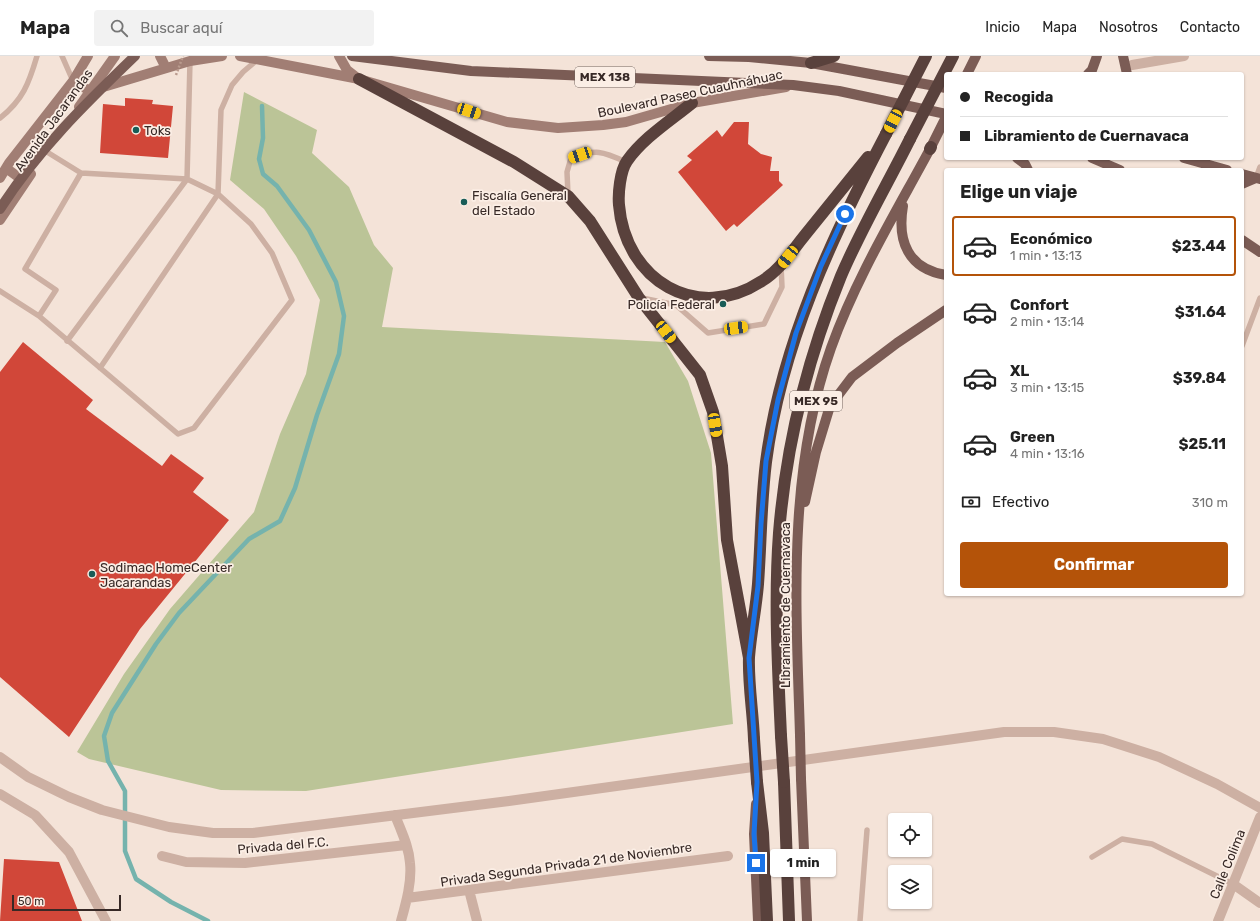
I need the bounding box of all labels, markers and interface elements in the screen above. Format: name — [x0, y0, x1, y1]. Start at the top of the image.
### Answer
search box — [94, 10, 374, 46]
text: Mapa — [20, 16, 70, 39]
icon: search — [108, 17, 130, 39]
text: Buscar aquí — [140, 19, 222, 37]
text: Inicio — [985, 19, 1020, 36]
text: Mapa — [1042, 19, 1077, 36]
text: Nosotros — [1099, 19, 1158, 36]
text: Contacto — [1180, 19, 1240, 36]
street label: Avenida Jacarandas — [11, 66, 96, 174]
road number: MEX 138 — [575, 67, 635, 87]
street label: Boulevard Paseo Cuauhnáhuac — [596, 67, 784, 120]
text: Recogida — [984, 88, 1053, 106]
car — [456, 102, 482, 120]
car — [882, 108, 904, 134]
place label: Toks — [144, 123, 171, 138]
marker: Toks — [131, 125, 141, 135]
text: Libramiento de Cuernavaca — [984, 127, 1189, 145]
car — [567, 145, 593, 165]
text: Elige un viaje — [960, 181, 1077, 203]
place label: Fiscalía General del Estado — [472, 188, 567, 218]
marker: Fiscalía General del Estado — [459, 197, 469, 207]
route start — [836, 205, 854, 223]
icon: car — [962, 228, 998, 264]
text: Económico — [1010, 230, 1092, 248]
text: $23.44 — [1172, 237, 1226, 255]
car — [776, 244, 800, 270]
text: 1 min · 13:13 — [1010, 248, 1082, 263]
icon: car — [962, 294, 998, 330]
text: Confort — [1010, 296, 1069, 314]
place label: Policía Federal — [627, 297, 715, 312]
marker: Policía Federal — [718, 299, 728, 309]
text: $31.64 — [1175, 303, 1226, 321]
text: 2 min · 13:14 — [1010, 314, 1084, 329]
car — [654, 319, 678, 345]
car — [723, 320, 749, 336]
icon: car — [962, 360, 998, 396]
text: XL — [1010, 362, 1029, 380]
text: $39.84 — [1173, 369, 1226, 387]
text: 3 min · 13:15 — [1010, 380, 1084, 395]
road number: MEX 95 — [790, 391, 842, 411]
car — [707, 412, 723, 438]
icon: car — [962, 426, 998, 462]
text: Green — [1010, 428, 1055, 446]
text: $25.11 — [1178, 435, 1226, 453]
text: 4 min · 13:16 — [1010, 446, 1085, 461]
icon: cash — [960, 491, 982, 513]
text: Efectivo — [992, 493, 1049, 511]
text: 310 m — [1192, 495, 1228, 510]
street label: Libramiento de Cuernavaca — [778, 522, 793, 688]
button: Confirmar — [960, 542, 1228, 588]
place label: Sodimac HomeCenter Jacarandas — [100, 560, 232, 590]
marker: Sodimac HomeCenter Jacarandas — [87, 569, 97, 579]
map controls — [888, 813, 932, 909]
button: locate — [888, 813, 932, 857]
street label: Calle Colima — [1207, 827, 1248, 901]
street label: Privada del F.C. — [237, 834, 329, 857]
street label: Privada Segunda Privada 21 de Noviembre — [439, 839, 693, 891]
callout: 1 min — [770, 849, 836, 877]
route end — [747, 854, 765, 872]
text: 1 min — [786, 855, 820, 870]
button: layers — [888, 865, 932, 909]
scale bar — [12, 893, 121, 912]
text: 50 m — [18, 895, 44, 908]

